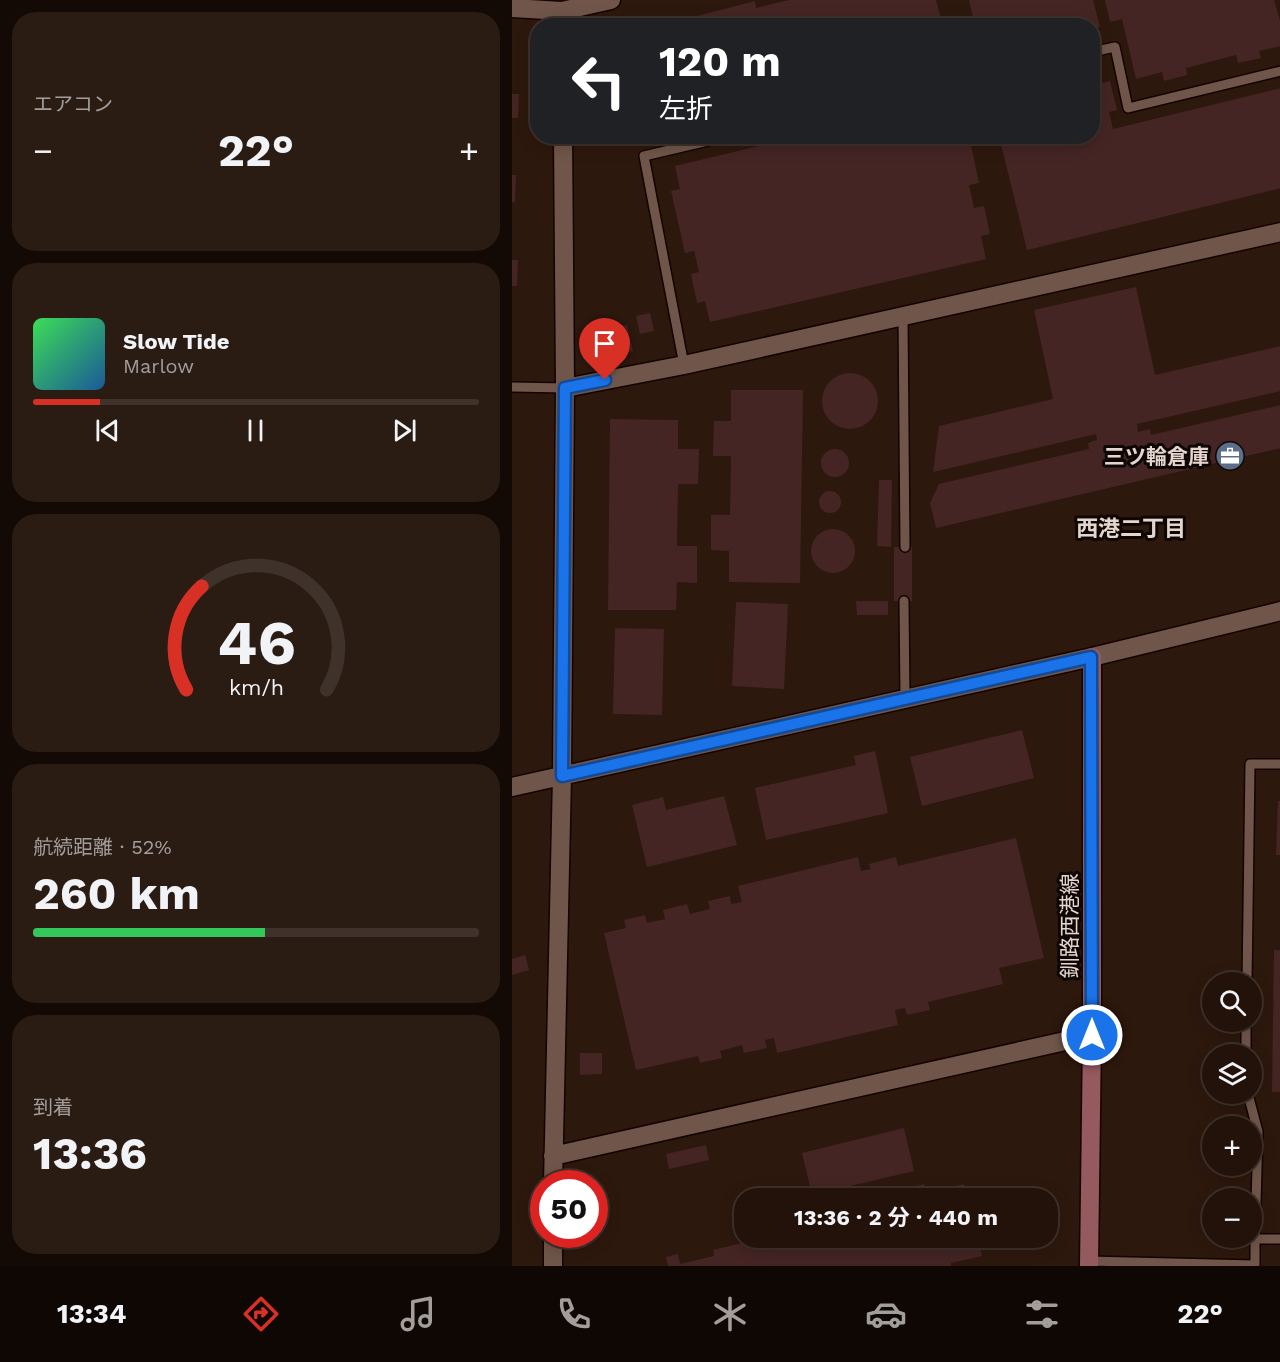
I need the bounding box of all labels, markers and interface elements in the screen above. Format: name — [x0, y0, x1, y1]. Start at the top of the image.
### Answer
text: 120 m — [659, 37, 781, 86]
icon: left — [560, 42, 638, 120]
text: エアコン — [33, 92, 113, 116]
text: 左折 — [659, 93, 713, 125]
text: 22° — [218, 124, 294, 177]
text: − — [33, 131, 53, 170]
text: + — [459, 131, 479, 170]
pin — [579, 318, 630, 380]
icon: arrive — [588, 327, 621, 360]
text: Slow Tide — [123, 329, 230, 354]
text: Marlow — [123, 354, 194, 378]
icon: previous — [91, 414, 124, 447]
icon: pause — [239, 414, 272, 447]
icon: next — [388, 414, 421, 447]
office icon: 三ツ輪倉庫 — [1214, 440, 1246, 472]
place label: 三ツ輪倉庫 — [1104, 444, 1209, 469]
district label: 西港二丁目 — [1076, 516, 1186, 541]
text: 46 — [217, 606, 295, 679]
text: km/h — [228, 675, 284, 700]
text: 航続距離 · 52% — [33, 835, 172, 859]
text: 260 km — [33, 867, 200, 920]
street label: 釧路西港線 — [1057, 874, 1082, 979]
map controls — [1202, 972, 1262, 1248]
button: search — [1202, 972, 1262, 1032]
position arrow — [1060, 1003, 1124, 1067]
button: layers — [1202, 1044, 1262, 1104]
text: 到着 — [33, 1095, 73, 1119]
button: + — [1202, 1116, 1262, 1176]
text: 13:36 — [33, 1127, 147, 1180]
speed limit sign: 50 — [530, 1170, 608, 1248]
button: − — [1202, 1188, 1262, 1248]
text: 13:36 · 2 分 · 440 m — [794, 1205, 998, 1230]
icon: directions — [240, 1293, 282, 1335]
icon: music — [397, 1293, 439, 1335]
icon: phone — [553, 1293, 595, 1335]
icon: climate — [709, 1293, 751, 1335]
icon: car — [865, 1293, 907, 1335]
icon: filters — [1021, 1293, 1063, 1335]
text: 13:34 — [57, 1298, 126, 1330]
text: 22° — [1177, 1298, 1223, 1330]

